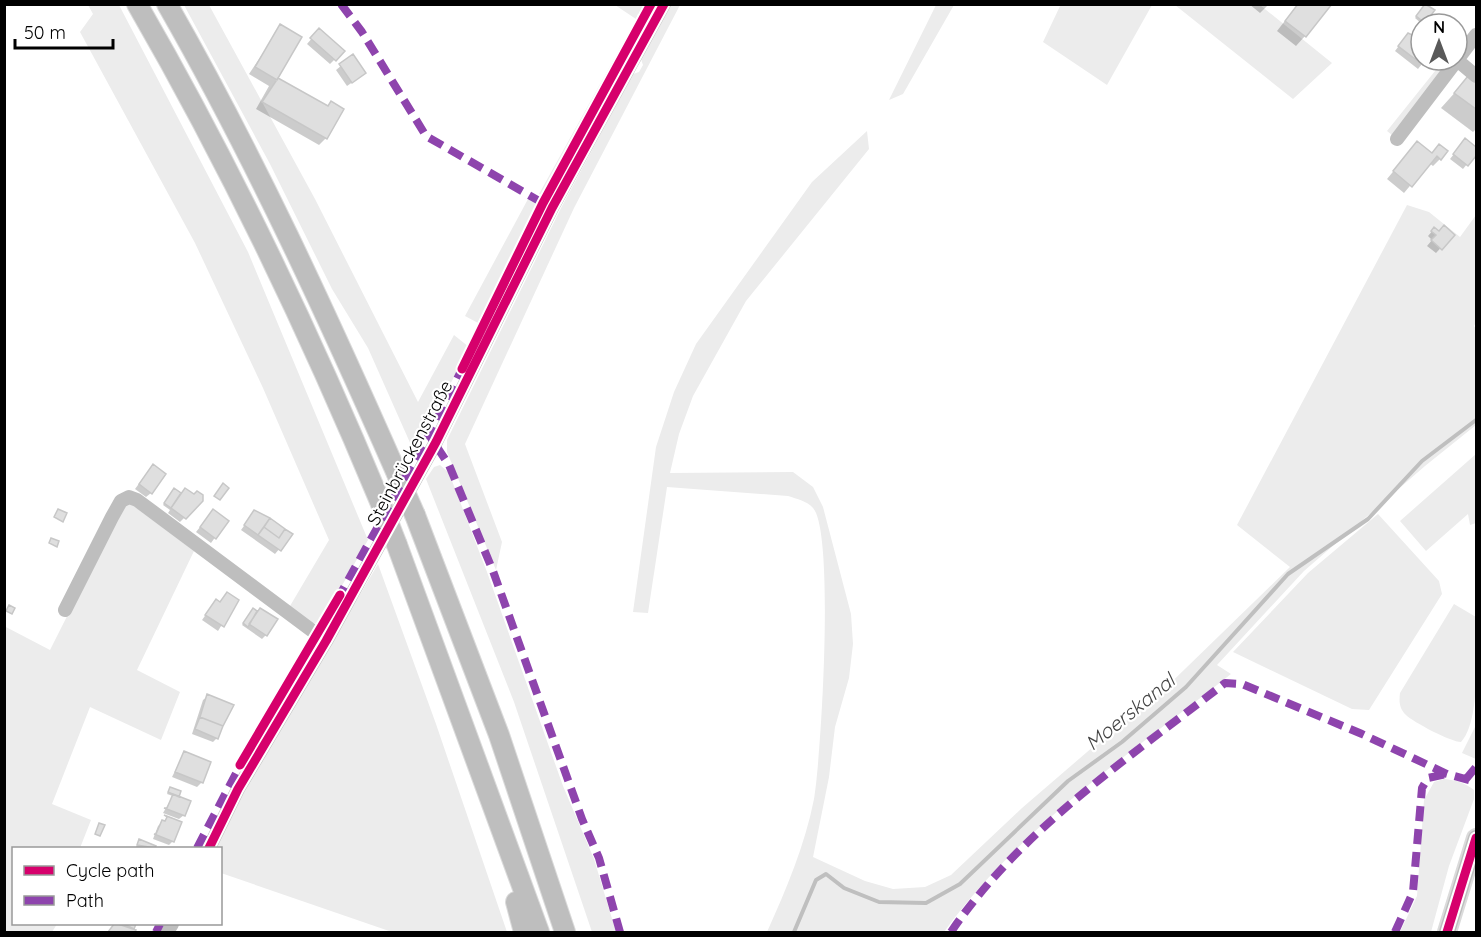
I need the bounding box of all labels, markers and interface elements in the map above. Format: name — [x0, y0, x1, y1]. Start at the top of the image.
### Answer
scale bar — [15, 12, 112, 50]
north arrow — [1409, 12, 1469, 72]
text: N — [1433, 17, 1445, 37]
text: 50 m — [24, 21, 66, 44]
street label: Steinbrückenstraße — [362, 376, 458, 529]
water label: Moerskanal — [1080, 666, 1181, 755]
legend — [12, 847, 222, 925]
text: Cycle path — [66, 859, 154, 882]
text: Path — [66, 889, 104, 912]

